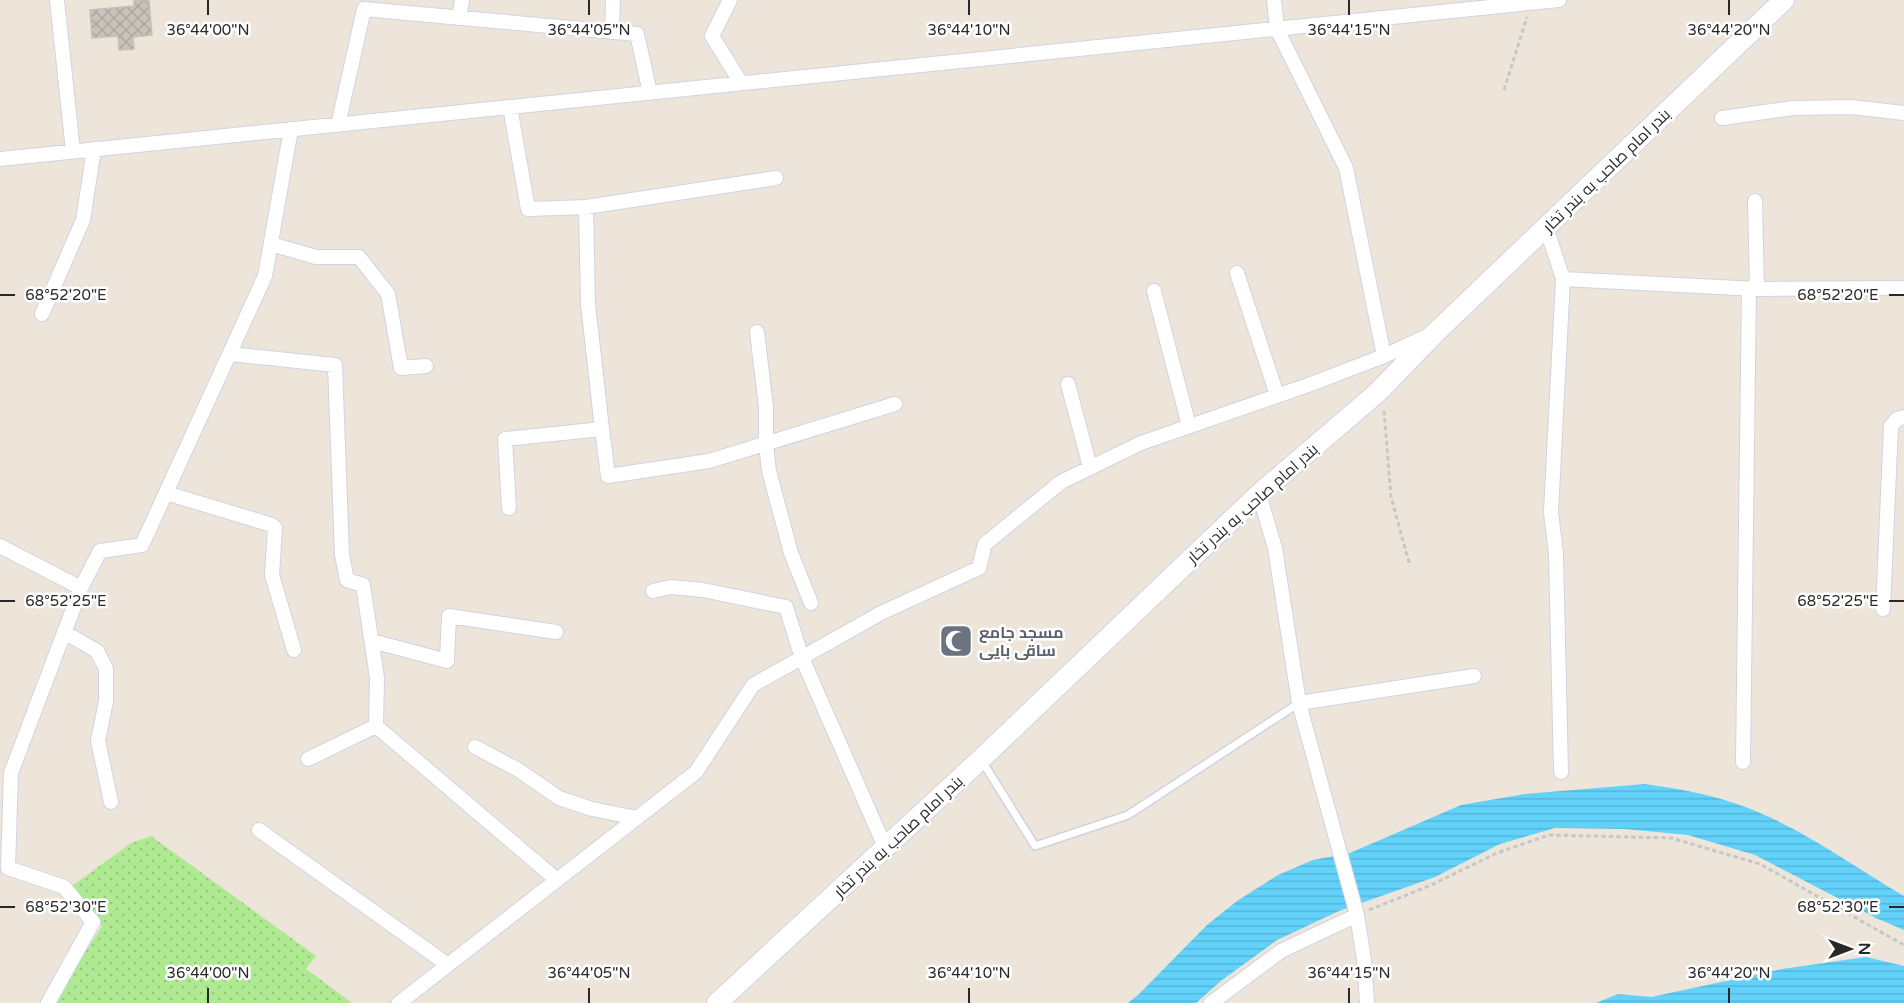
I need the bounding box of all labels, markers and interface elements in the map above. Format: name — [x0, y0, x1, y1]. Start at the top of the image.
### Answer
text: 36°44'00"N — [167, 21, 249, 39]
text: 36°44'05"N — [548, 21, 630, 39]
text: 36°44'10"N — [928, 21, 1010, 39]
text: 36°44'15"N — [1308, 21, 1390, 39]
text: 36°44'20"N — [1688, 21, 1770, 39]
street label: بندر امام صاحب به بندر تخار — [1538, 105, 1675, 238]
text: 68°52'20"E — [25, 286, 107, 304]
text: 68°52'20"E — [1797, 286, 1879, 304]
street label: بندر امام صاحب به بندر تخار — [1182, 440, 1323, 569]
text: 68°52'25"E — [25, 592, 107, 610]
text: 68°52'25"E — [1797, 592, 1879, 610]
mosque icon: مسجد جامع ساقی بایی — [938, 623, 974, 659]
place label: مسجد جامع ساقی بایی — [979, 623, 1063, 661]
street label: بندر امام صاحب به بندر تخار — [829, 772, 968, 903]
text: 68°52'30"E — [25, 898, 107, 916]
text: 68°52'30"E — [1797, 898, 1879, 916]
north arrow — [1820, 919, 1880, 979]
text: N — [1854, 943, 1874, 955]
text: 36°44'00"N — [167, 964, 249, 982]
text: 36°44'05"N — [548, 964, 630, 982]
text: 36°44'10"N — [928, 964, 1010, 982]
text: 36°44'15"N — [1308, 964, 1390, 982]
text: 36°44'20"N — [1688, 964, 1770, 982]

